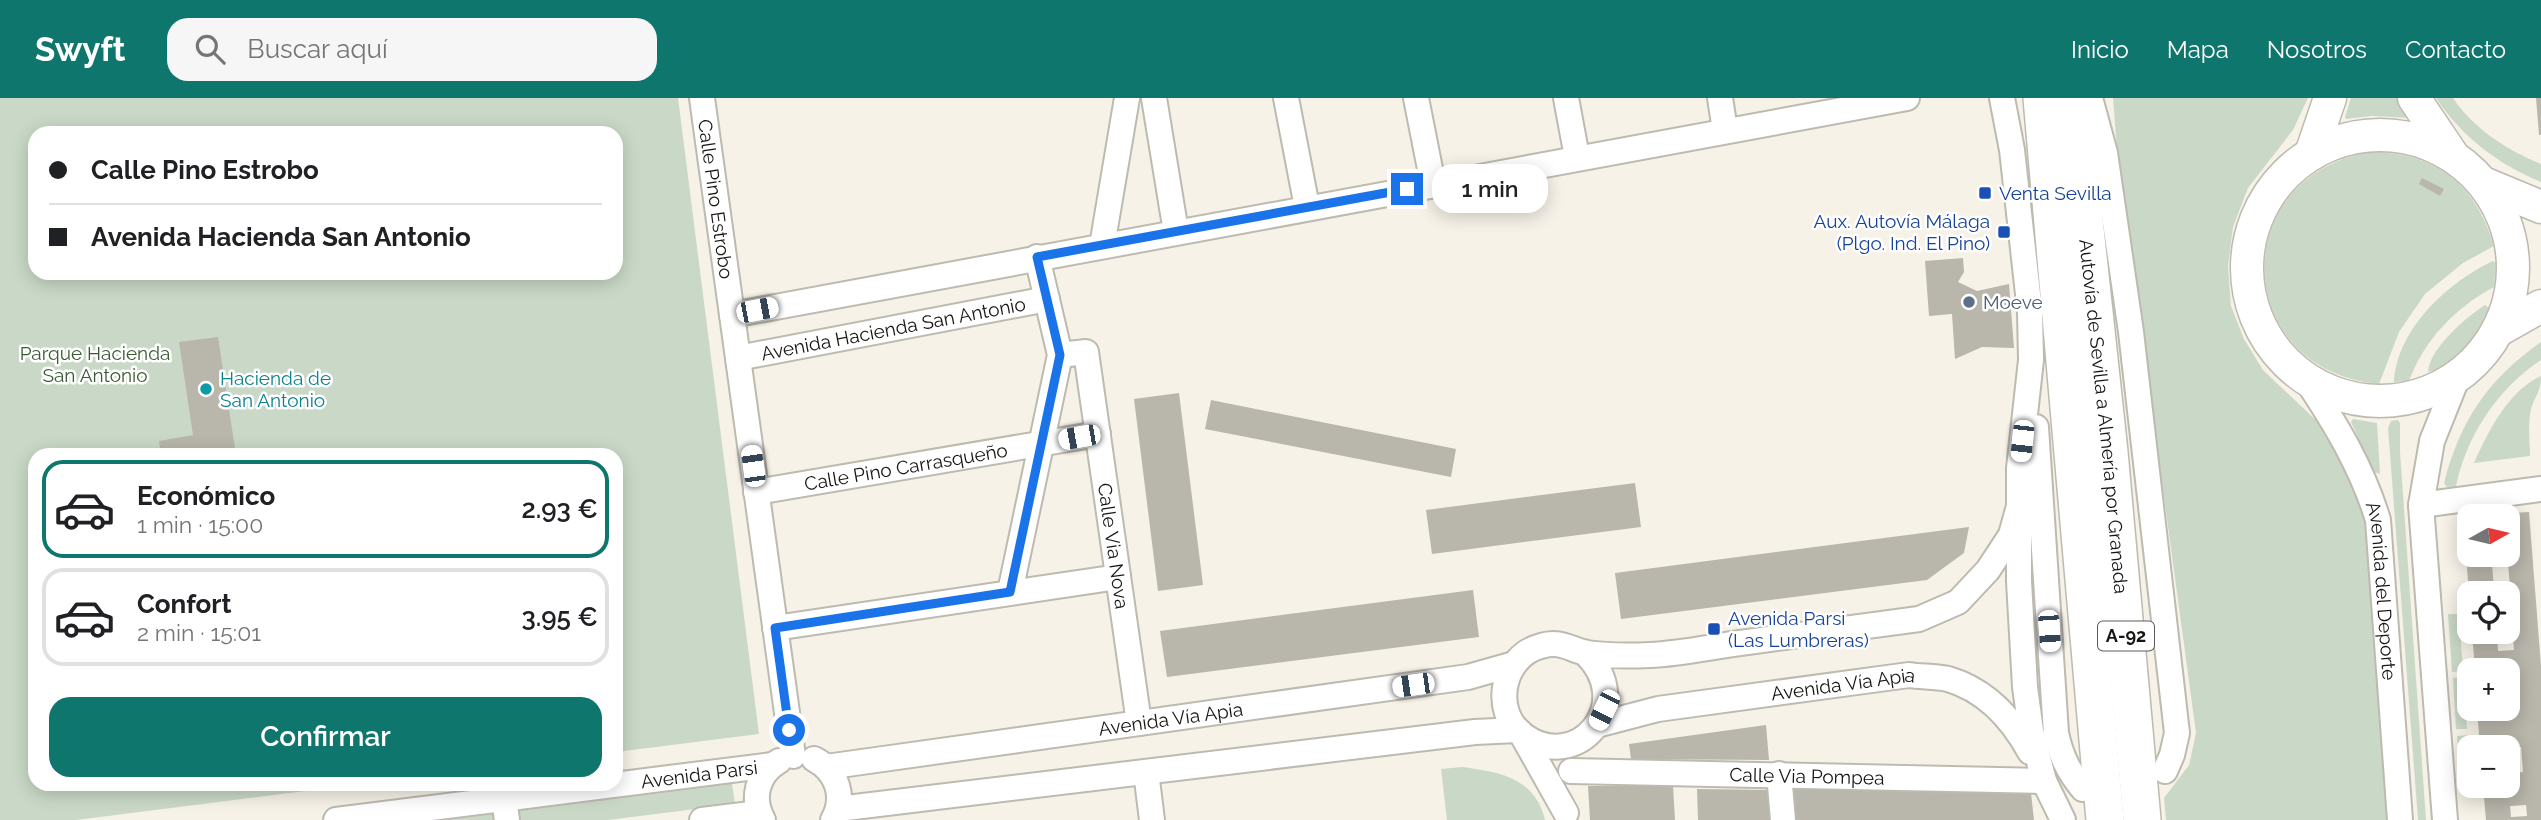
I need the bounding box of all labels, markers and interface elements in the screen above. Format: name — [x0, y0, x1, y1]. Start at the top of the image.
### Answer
search box — [167, 18, 657, 81]
text: Swyft — [35, 30, 125, 69]
icon: search — [191, 30, 229, 68]
text: Buscar aquí — [247, 34, 388, 64]
text: Inicio — [2071, 35, 2129, 64]
text: Mapa — [2167, 35, 2229, 64]
text: Nosotros — [2267, 35, 2367, 64]
text: Contacto — [2405, 35, 2506, 64]
street label: Calle Pino Estrobo — [694, 118, 738, 280]
text: Calle Pino Estrobo — [91, 155, 319, 185]
callout: 1 min — [1432, 164, 1547, 214]
route end — [1391, 173, 1423, 205]
text: 1 min — [1461, 175, 1519, 202]
place label: Venta Sevilla — [1999, 182, 2112, 204]
marker: Venta Sevilla — [1977, 185, 1993, 201]
place label: Aux. Autovía Málaga (Plgo. Ind. El Pino) — [1814, 210, 1990, 254]
text: Avenida Hacienda San Antonio — [91, 222, 471, 252]
marker: Aux. Autovía Málaga (Plgo. Ind. El Pino) — [1996, 224, 2012, 240]
street label: Autovía de Sevilla a Almería por Granada — [2075, 238, 2133, 595]
place label: Moeve — [1983, 291, 2043, 313]
street label: Avenida Hacienda San Antonio — [759, 292, 1027, 364]
marker: Moeve — [1961, 294, 1977, 310]
car — [735, 296, 780, 324]
park label: Parque Hacienda San Antonio — [20, 342, 170, 386]
place label: Hacienda de San Antonio — [220, 367, 331, 411]
marker: Hacienda de San Antonio — [198, 381, 214, 397]
car — [2010, 419, 2035, 463]
car — [1057, 423, 1102, 451]
street label: Calle Pino Carrasqueño — [803, 439, 1009, 495]
car — [740, 444, 767, 488]
icon: car — [53, 478, 116, 541]
text: Económico — [137, 481, 275, 511]
street label: Calle Via Nova — [1094, 481, 1134, 610]
text: 2.93 € — [521, 494, 598, 524]
street label: Avenida del Deporte — [2362, 498, 2401, 681]
north arrow — [2457, 504, 2520, 567]
map controls — [2457, 504, 2520, 798]
text: 1 min · 15:00 — [137, 511, 263, 538]
button: locate — [2457, 581, 2520, 644]
icon: car — [53, 586, 116, 649]
text: Confort — [137, 589, 231, 619]
text: 3.95 € — [521, 602, 598, 632]
place label: Avenida Parsi (Las Lumbreras) — [1728, 607, 1869, 651]
car — [2038, 609, 2061, 653]
text: 2 min · 15:01 — [137, 619, 261, 646]
marker: Avenida Parsi (Las Lumbreras) — [1706, 621, 1722, 637]
road number: A-92 — [2098, 622, 2154, 650]
button: + — [2457, 658, 2520, 721]
street label: Avenida Vía Apia — [1770, 664, 1917, 705]
car — [1391, 672, 1436, 698]
car — [1586, 687, 1623, 733]
button: Confirmar — [49, 697, 602, 777]
street label: Avenida Vía Apia — [1097, 698, 1244, 740]
route start — [773, 714, 805, 746]
button: − — [2457, 735, 2520, 798]
street label: Avenida Parsi — [639, 756, 759, 792]
street label: Calle Via Pompea — [1729, 763, 1885, 789]

